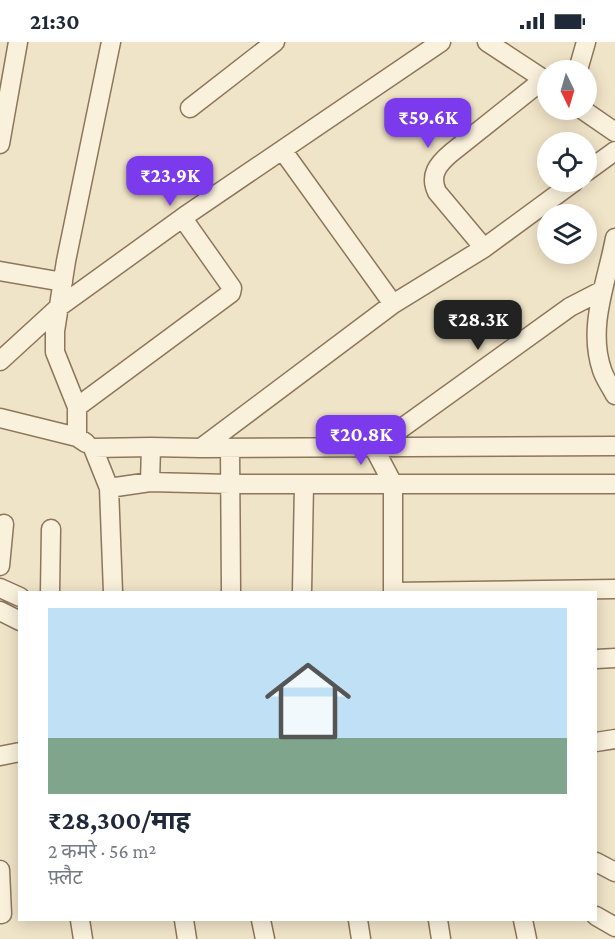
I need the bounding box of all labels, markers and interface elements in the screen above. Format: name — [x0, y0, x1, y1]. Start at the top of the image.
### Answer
text: 21:30 — [30, 9, 80, 34]
north arrow — [537, 60, 597, 120]
map controls — [537, 60, 597, 264]
pin: ₹59.6K — [379, 98, 477, 149]
text: ₹59.6K — [398, 106, 458, 128]
button: locate — [537, 132, 597, 192]
pin: ₹23.9K — [121, 156, 219, 207]
text: ₹23.9K — [140, 164, 200, 186]
button: layers — [537, 204, 597, 264]
pin: ₹28.3K — [429, 300, 527, 351]
text: ₹28.3K — [448, 308, 508, 330]
pin: ₹20.8K — [312, 415, 410, 466]
text: ₹20.8K — [330, 423, 392, 445]
icon: home — [254, 647, 362, 755]
text: ₹28,300/माह — [48, 806, 190, 835]
text: 2 कमरे · 56 m² — [48, 840, 156, 862]
text: फ़्लैट — [48, 866, 83, 888]

